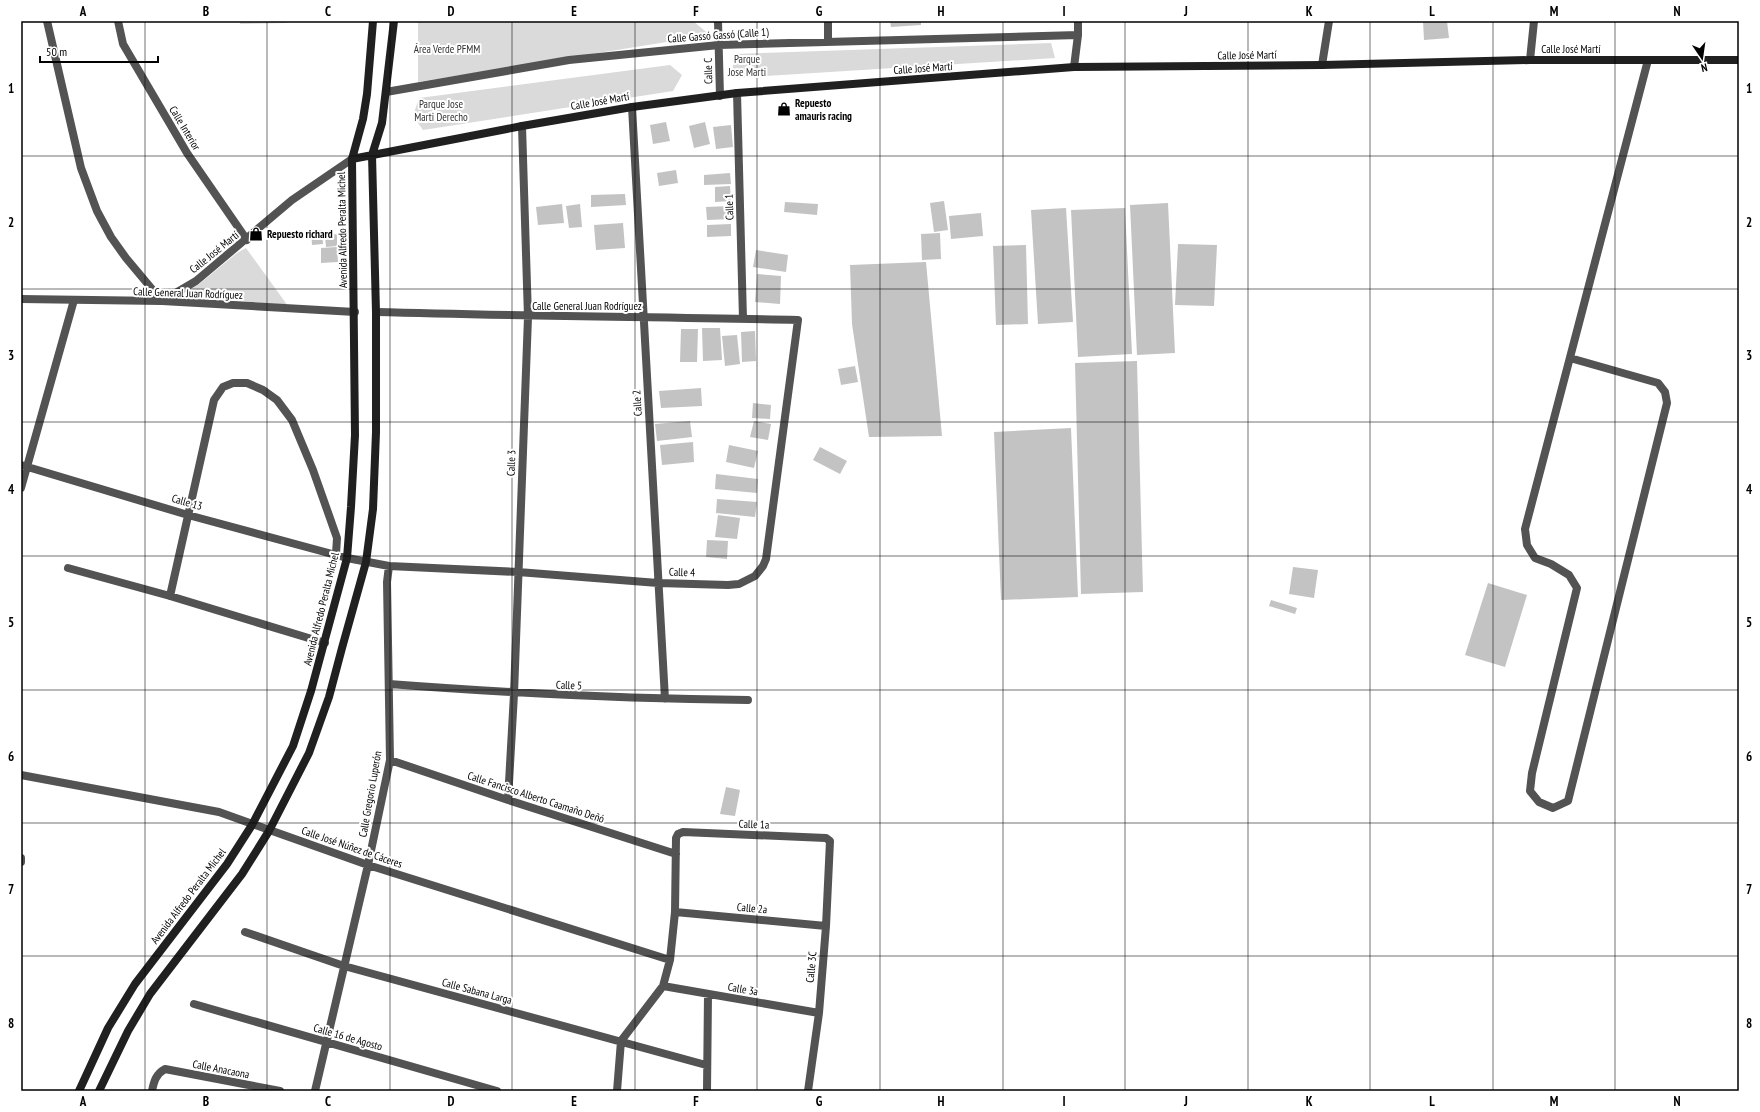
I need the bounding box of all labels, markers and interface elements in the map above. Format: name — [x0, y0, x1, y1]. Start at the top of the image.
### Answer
text: A — [79, 3, 87, 20]
text: B — [203, 3, 209, 20]
text: C — [325, 3, 331, 20]
text: D — [448, 3, 455, 20]
text: E — [571, 3, 577, 20]
text: F — [693, 3, 699, 20]
text: G — [816, 3, 823, 20]
text: H — [938, 3, 945, 20]
text: I — [1062, 3, 1066, 20]
text: J — [1183, 3, 1188, 20]
text: K — [1306, 3, 1313, 20]
text: L — [1429, 3, 1435, 20]
text: M — [1550, 3, 1559, 20]
text: N — [1673, 3, 1681, 20]
street label: Calle Gassó Gassó (Calle 1) — [667, 24, 769, 46]
scale bar — [40, 38, 158, 64]
north arrow — [1682, 38, 1722, 78]
park label: Área Verde PFMM — [414, 42, 480, 56]
street label: Calle José Martí — [1541, 42, 1601, 56]
text: 50 m — [46, 44, 67, 59]
street label: Calle José Martí — [1217, 47, 1277, 63]
park label: Parque Jose Marti — [727, 52, 766, 79]
street label: Calle C — [701, 58, 715, 84]
street label: Calle José Martí — [893, 59, 954, 77]
text: N — [1700, 60, 1709, 75]
text: 1 — [8, 80, 14, 97]
text: 1 — [1746, 80, 1752, 97]
street label: Calle José Martí — [570, 89, 631, 113]
place label: Repuesto amauris racing — [795, 96, 852, 123]
park label: Parque Jose Marti Derecho — [414, 97, 468, 124]
shop icon: Repuesto amauris racing — [776, 101, 792, 117]
street label: Calle Interior — [166, 103, 204, 153]
street label: Avenida Alfredo Peralta Michel — [334, 171, 350, 288]
street label: Calle 1 — [722, 194, 736, 220]
text: 2 — [8, 214, 14, 231]
text: 2 — [1746, 214, 1752, 231]
shop icon: Repuesto richard — [248, 226, 264, 242]
street label: Calle José Martí — [187, 227, 242, 276]
place label: Repuesto richard — [267, 227, 333, 241]
street label: Calle General Juan Rodríguez — [133, 284, 243, 302]
street label: Calle General Juan Rodríguez — [532, 299, 642, 313]
text: 3 — [8, 347, 14, 364]
text: 3 — [1746, 347, 1752, 364]
street label: Calle 2 — [629, 389, 645, 416]
street label: Calle 3 — [504, 450, 518, 476]
text: 4 — [8, 481, 15, 498]
text: 4 — [1746, 481, 1753, 498]
street label: Calle 13 — [170, 491, 204, 513]
street label: Avenida Alfredo Peralta Michel — [300, 550, 342, 667]
street label: Calle 4 — [669, 565, 695, 579]
text: 5 — [8, 614, 14, 631]
text: 5 — [1746, 614, 1752, 631]
street label: Calle 5 — [556, 678, 582, 692]
text: 6 — [8, 748, 14, 765]
text: 6 — [1746, 748, 1752, 765]
street label: Calle Gregorio Luperón — [356, 750, 385, 838]
street label: Calle Fancisco Alberto Caamaño Deñó — [466, 768, 606, 826]
street label: Calle 1a — [738, 816, 770, 832]
street label: Calle José Núñez de Cáceres — [300, 823, 405, 871]
street label: Avenida Alfredo Peralta Michel — [147, 845, 229, 947]
text: 7 — [8, 881, 14, 898]
text: 7 — [1746, 881, 1752, 898]
street label: Calle 2a — [736, 900, 768, 916]
street label: Calle 3C — [803, 951, 819, 983]
street label: Calle Sabana Larga — [440, 975, 514, 1007]
street label: Calle 3a — [727, 979, 759, 999]
text: 8 — [8, 1015, 14, 1032]
text: 8 — [1746, 1015, 1752, 1032]
street label: Calle 16 de Agosto — [312, 1021, 384, 1054]
street label: Calle Anacaona — [191, 1057, 251, 1081]
text: A — [79, 1093, 87, 1110]
text: B — [203, 1093, 209, 1110]
text: C — [325, 1093, 331, 1110]
text: D — [448, 1093, 455, 1110]
text: E — [571, 1093, 577, 1110]
text: F — [693, 1093, 699, 1110]
text: G — [816, 1093, 823, 1110]
text: H — [938, 1093, 945, 1110]
text: I — [1062, 1093, 1066, 1110]
text: J — [1183, 1093, 1188, 1110]
text: K — [1306, 1093, 1313, 1110]
text: L — [1429, 1093, 1435, 1110]
text: M — [1550, 1093, 1559, 1110]
text: N — [1673, 1093, 1681, 1110]

